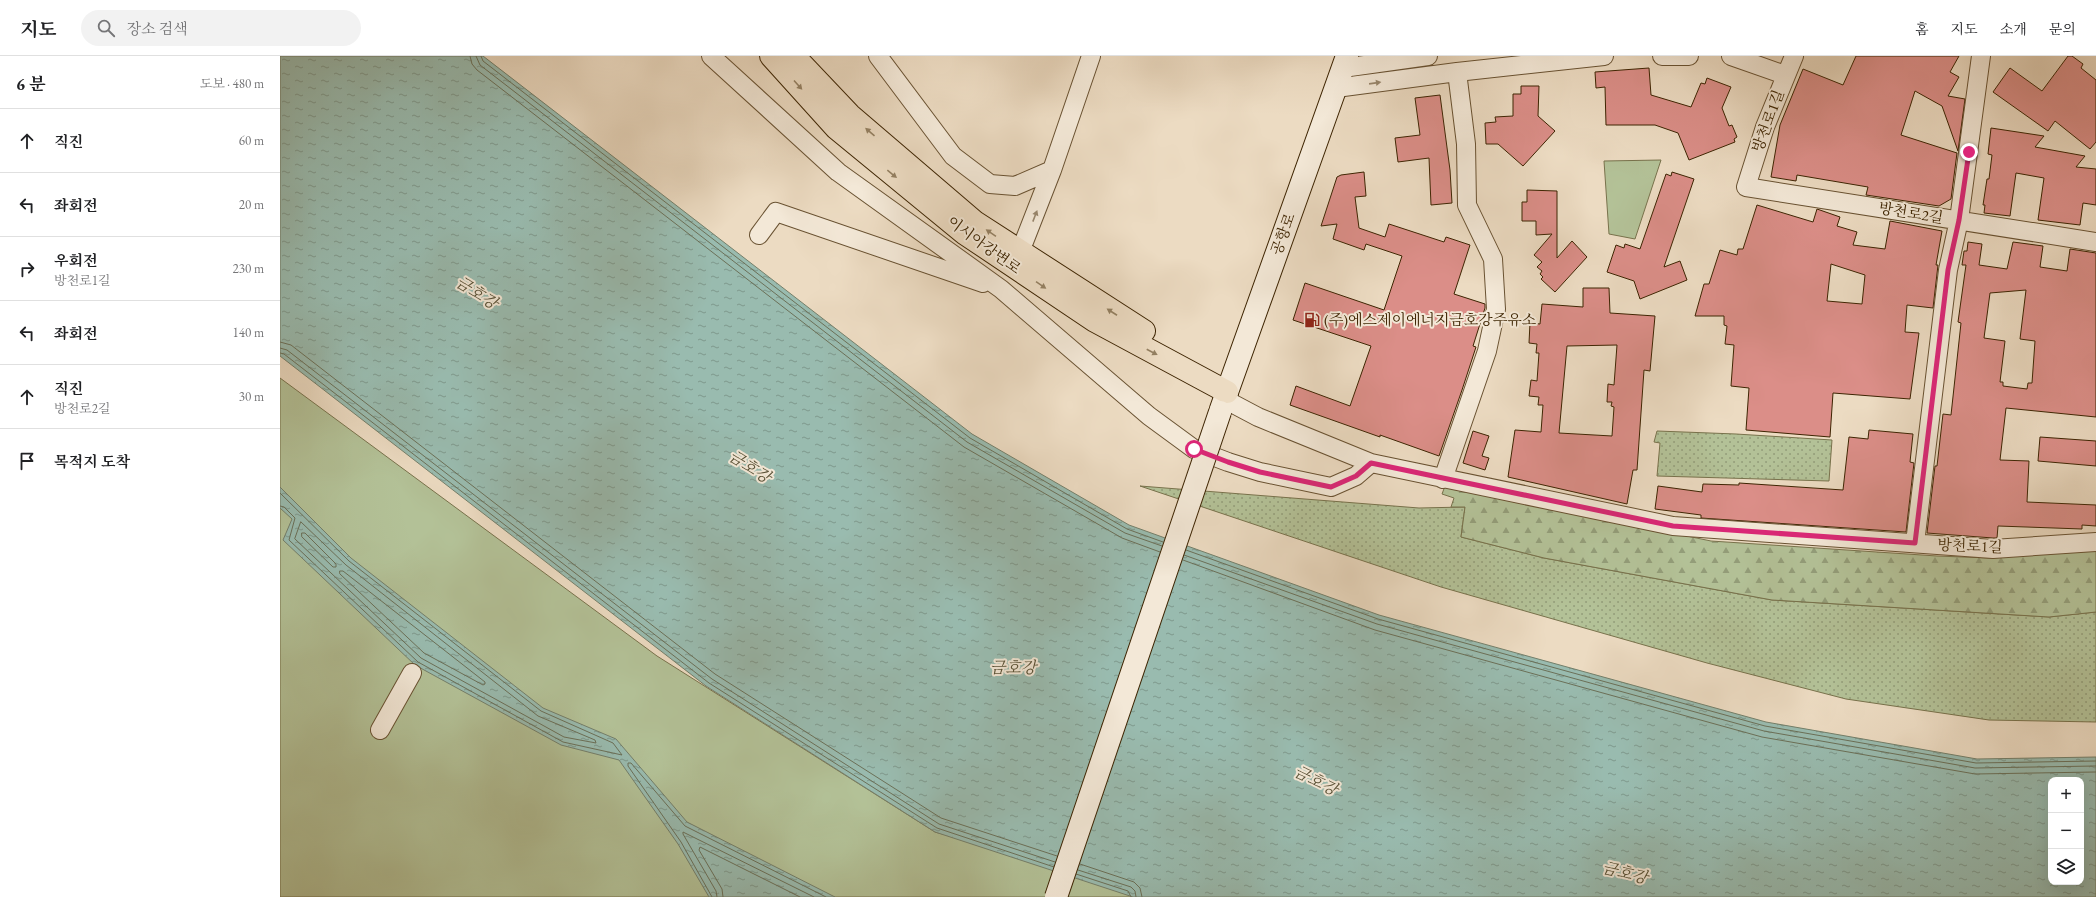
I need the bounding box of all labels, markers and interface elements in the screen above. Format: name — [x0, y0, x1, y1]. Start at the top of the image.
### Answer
search box — [81, 10, 361, 46]
text: 지도 — [20, 17, 57, 42]
icon: search — [95, 17, 117, 39]
text: 장소 검색 — [127, 19, 188, 38]
text: 홈 — [1915, 20, 1929, 38]
text: 지도 — [1951, 20, 1978, 38]
text: 소개 — [2000, 20, 2027, 38]
text: 문의 — [2049, 20, 2076, 38]
text: 6 분 — [16, 73, 45, 95]
text: 도보 · 480 m — [200, 75, 264, 92]
one-way arrow — [793, 80, 802, 90]
one-way arrow — [1369, 80, 1381, 86]
street label: 방천로1길 — [1747, 87, 1788, 155]
one-way arrow — [865, 127, 875, 136]
icon: ahead — [16, 130, 38, 152]
text: 직진 — [54, 132, 83, 151]
text: 60 m — [239, 132, 264, 149]
route end — [1960, 143, 1978, 161]
one-way arrow — [887, 169, 897, 178]
icon: left — [16, 194, 38, 216]
text: 좌회전 — [54, 196, 97, 215]
text: 20 m — [239, 196, 264, 213]
street label: 방천로2길 — [1877, 198, 1945, 227]
one-way arrow — [1032, 209, 1038, 221]
street label: 공항로 — [1266, 210, 1299, 258]
street label: 이시아강변로 — [944, 211, 1025, 278]
one-way arrow — [986, 229, 996, 237]
text: 우회전 — [54, 251, 97, 270]
icon: right — [16, 258, 38, 280]
text: 230 m — [233, 260, 264, 277]
water label: 금호강 — [452, 271, 504, 315]
text: 방천로1길 — [54, 272, 110, 289]
one-way arrow — [1036, 281, 1046, 289]
one-way arrow — [1106, 308, 1117, 316]
place label: (주)에스제이에너지금호강주유소 — [1324, 310, 1537, 329]
fuel station icon: (주)에스제이에너지금호강주유소 — [1303, 311, 1321, 329]
icon: left — [16, 322, 38, 344]
text: 좌회전 — [54, 324, 97, 343]
text: 140 m — [233, 324, 264, 341]
one-way arrow — [1146, 349, 1158, 355]
text: 직진 — [54, 379, 83, 398]
icon: ahead — [16, 386, 38, 408]
text: 30 m — [239, 388, 264, 405]
text: 방천로2길 — [54, 400, 110, 417]
route start — [1185, 440, 1203, 458]
water label: 금호강 — [725, 445, 777, 489]
icon: arrive — [16, 450, 38, 472]
text: 목적지 도착 — [54, 452, 130, 471]
street label: 방천로1길 — [1937, 535, 2003, 556]
water label: 금호강 — [990, 657, 1039, 678]
water label: 금호강 — [1290, 761, 1343, 801]
map controls — [2048, 777, 2084, 885]
button: + — [2048, 777, 2084, 813]
button: − — [2048, 813, 2084, 849]
button: layers — [2048, 849, 2084, 885]
water label: 금호강 — [1600, 857, 1652, 889]

